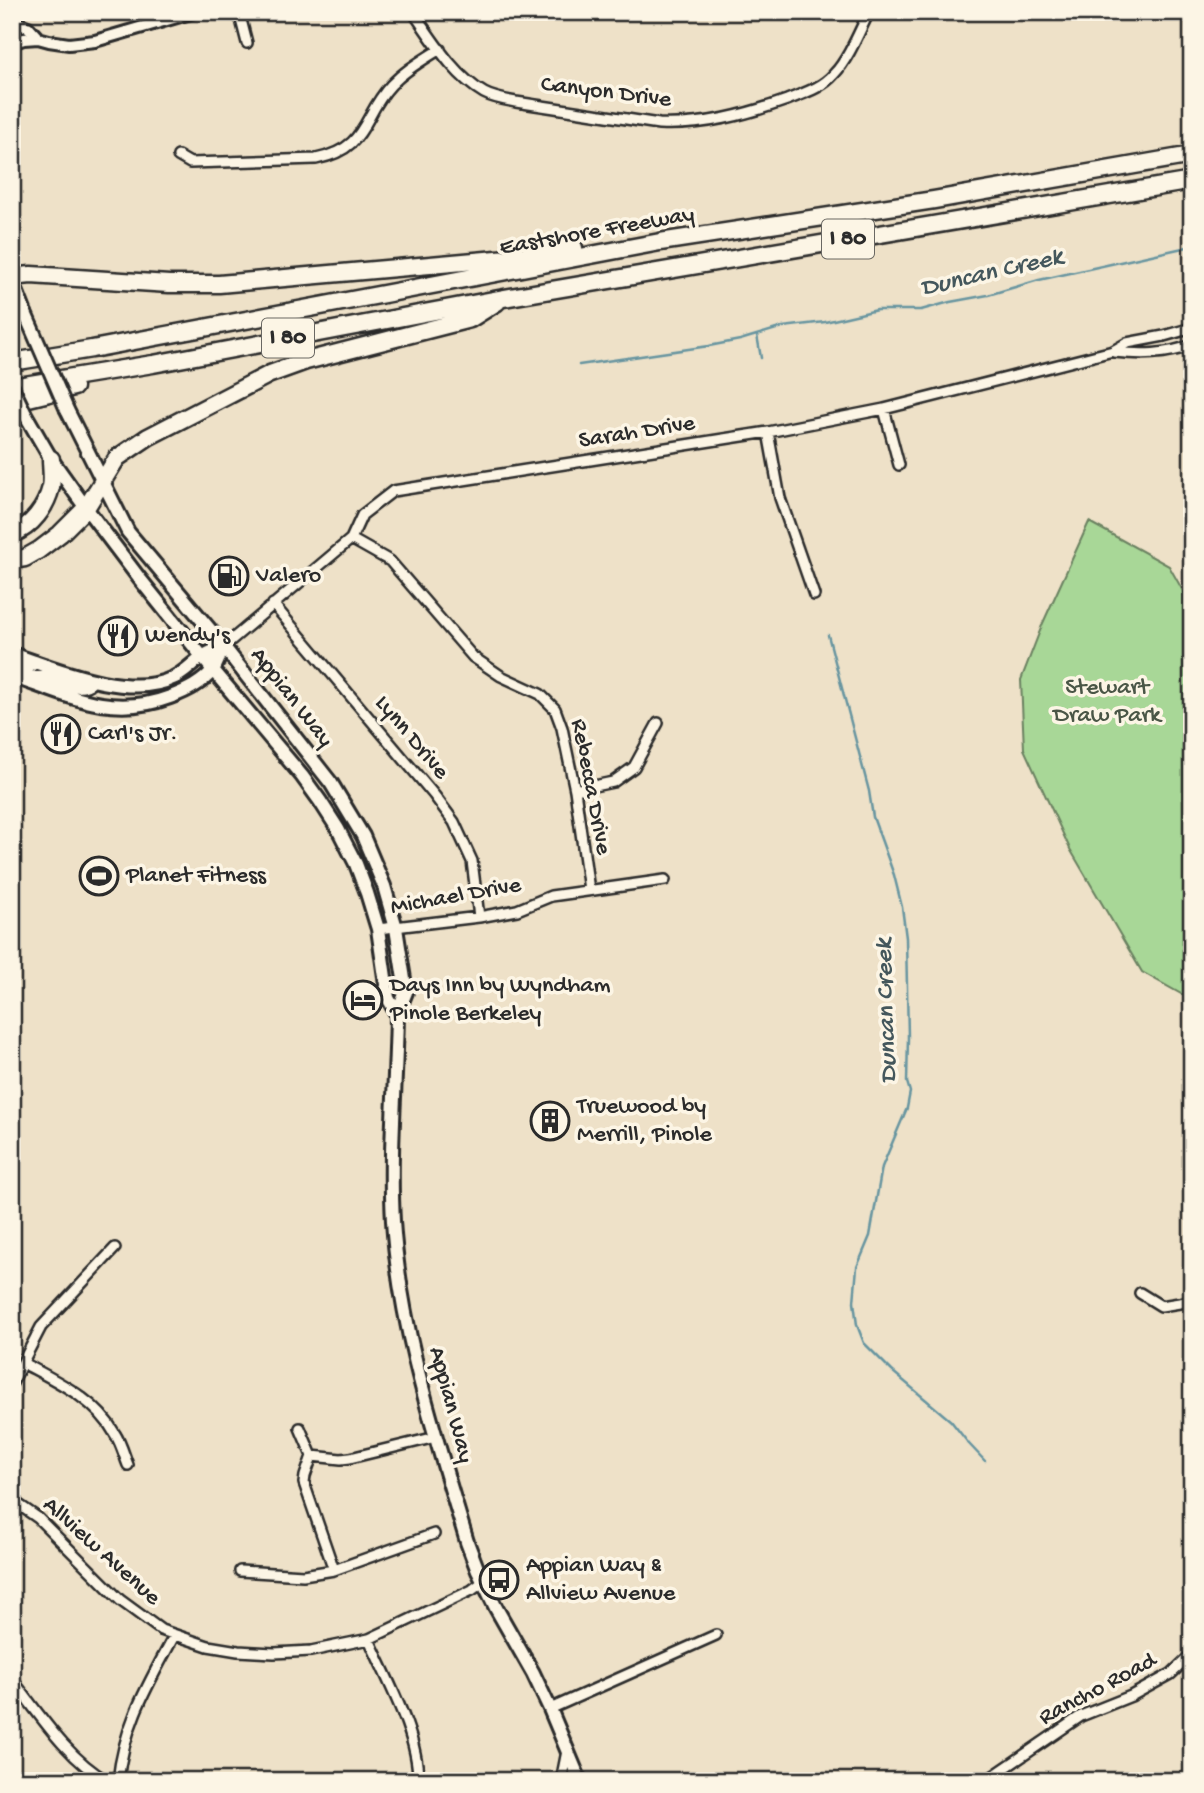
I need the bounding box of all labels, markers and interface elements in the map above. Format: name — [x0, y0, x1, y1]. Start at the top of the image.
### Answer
street label: Canyon Drive — [539, 71, 674, 115]
street label: Eastshore Freeway — [497, 201, 697, 263]
road number: I 80 — [822, 220, 874, 258]
water label: Duncan Creek — [918, 242, 1068, 305]
road number: I 80 — [262, 318, 314, 358]
street label: Sarah Drive — [577, 409, 698, 456]
fuel station icon: Valero — [208, 555, 250, 597]
place label: Valero — [255, 562, 321, 591]
restaurant icon: Wendy's — [97, 615, 139, 657]
place label: Wendy's — [145, 622, 231, 651]
street label: Appian Way — [243, 642, 339, 754]
park label: Stewart Draw Park — [1051, 674, 1163, 731]
street label: Lynn Drive — [367, 690, 455, 787]
restaurant icon: Carl's Jr. — [40, 713, 82, 755]
street label: Rebecca Drive — [563, 717, 617, 858]
place label: Carl's Jr. — [88, 720, 177, 749]
sports icon: Planet Fitness — [78, 855, 120, 897]
place label: Planet Fitness — [125, 862, 267, 891]
street label: Michael Drive — [389, 871, 524, 923]
water label: Duncan Creek — [870, 936, 906, 1084]
place label: Days Inn by Wyndham Pinole Berkeley — [388, 972, 611, 1029]
hotel icon: Days Inn by Wyndham Pinole Berkeley — [342, 979, 384, 1021]
place label: Truewood by Merrill, Pinole — [575, 1093, 713, 1150]
building icon: Truewood by Merrill, Pinole — [529, 1100, 571, 1142]
street label: Appian Way — [421, 1344, 479, 1466]
street label: Allview Avenue — [36, 1491, 167, 1613]
place label: Appian Way & Allview Avenue — [526, 1552, 676, 1609]
bus stop icon: Appian Way & Allview Avenue — [478, 1559, 520, 1601]
street label: Rancho Road — [1034, 1646, 1163, 1733]

